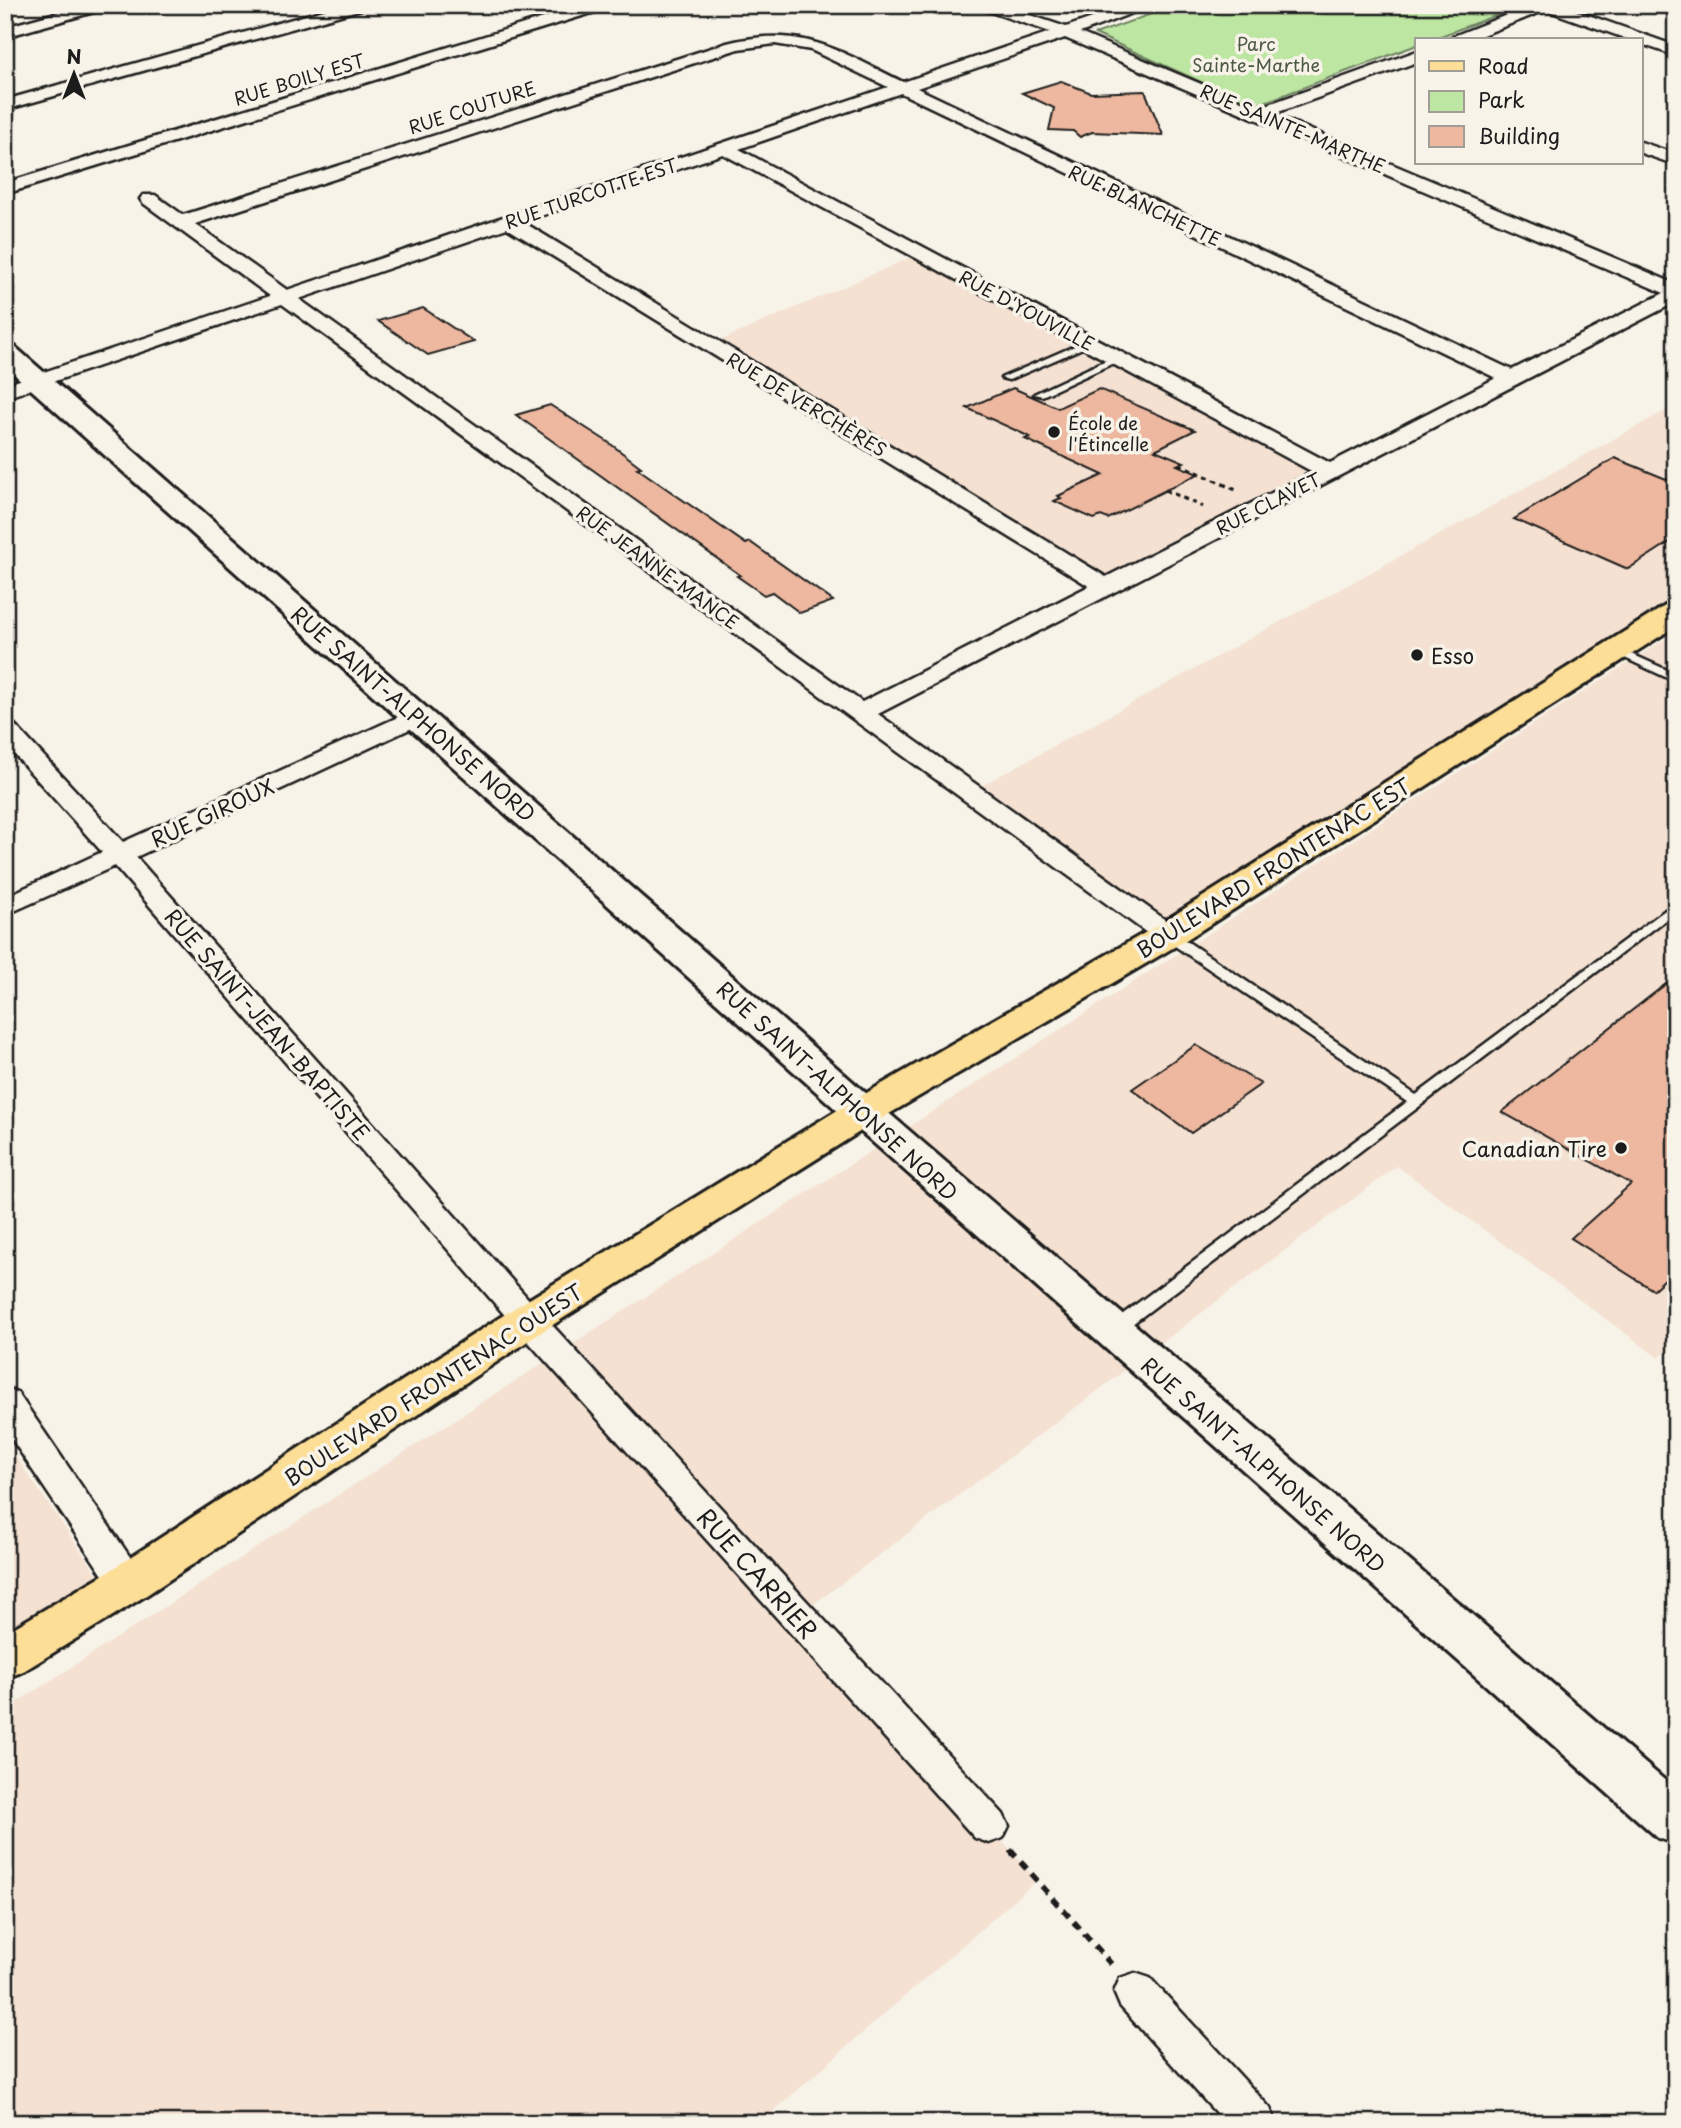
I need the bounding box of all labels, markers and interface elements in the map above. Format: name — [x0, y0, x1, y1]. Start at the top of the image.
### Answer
park label: Parc Sainte-Marthe — [1192, 30, 1320, 78]
north arrow — [38, 38, 108, 108]
legend — [1415, 38, 1642, 164]
text: N — [66, 42, 82, 70]
street label: RUE BOILY EST — [230, 46, 368, 112]
text: Road — [1478, 49, 1529, 81]
street label: RUE COUTURE — [405, 74, 539, 140]
street label: RUE SAINTE-MARTHE — [1196, 77, 1390, 179]
text: Park — [1478, 83, 1525, 115]
text: Building — [1478, 119, 1560, 151]
street label: RUE TURCOTTE EST — [501, 151, 682, 235]
street label: RUE BLANCHETTE — [1064, 158, 1226, 252]
street label: RUE D'YOUVILLE — [954, 263, 1100, 357]
street label: RUE DE VERCHÈRES — [722, 345, 892, 463]
place label: École de l'Étincelle — [1068, 409, 1149, 457]
marker: École de l'Étincelle — [1046, 424, 1062, 440]
street label: RUE CLAVET — [1211, 465, 1326, 541]
street label: RUE JEANNE-MANCE — [571, 499, 745, 635]
street label: RUE SAINT-ALPHONSE NORD — [285, 598, 543, 828]
place label: Esso — [1431, 639, 1474, 671]
marker: Esso — [1409, 647, 1425, 663]
street label: RUE GIROUX — [145, 769, 279, 855]
street label: BOULEVARD FRONTENAC EST — [1130, 769, 1417, 965]
street label: RUE SAINT-JEAN-BAPTISTE — [158, 901, 378, 1147]
street label: RUE SAINT-ALPHONSE NORD — [710, 973, 966, 1207]
place label: Canadian Tire — [1462, 1132, 1607, 1164]
marker: Canadian Tire — [1613, 1140, 1629, 1156]
street label: BOULEVARD FRONTENAC OUEST — [277, 1275, 589, 1493]
street label: RUE SAINT-ALPHONSE NORD — [1135, 1349, 1393, 1579]
street label: RUE CARRIER — [689, 1500, 827, 1646]

